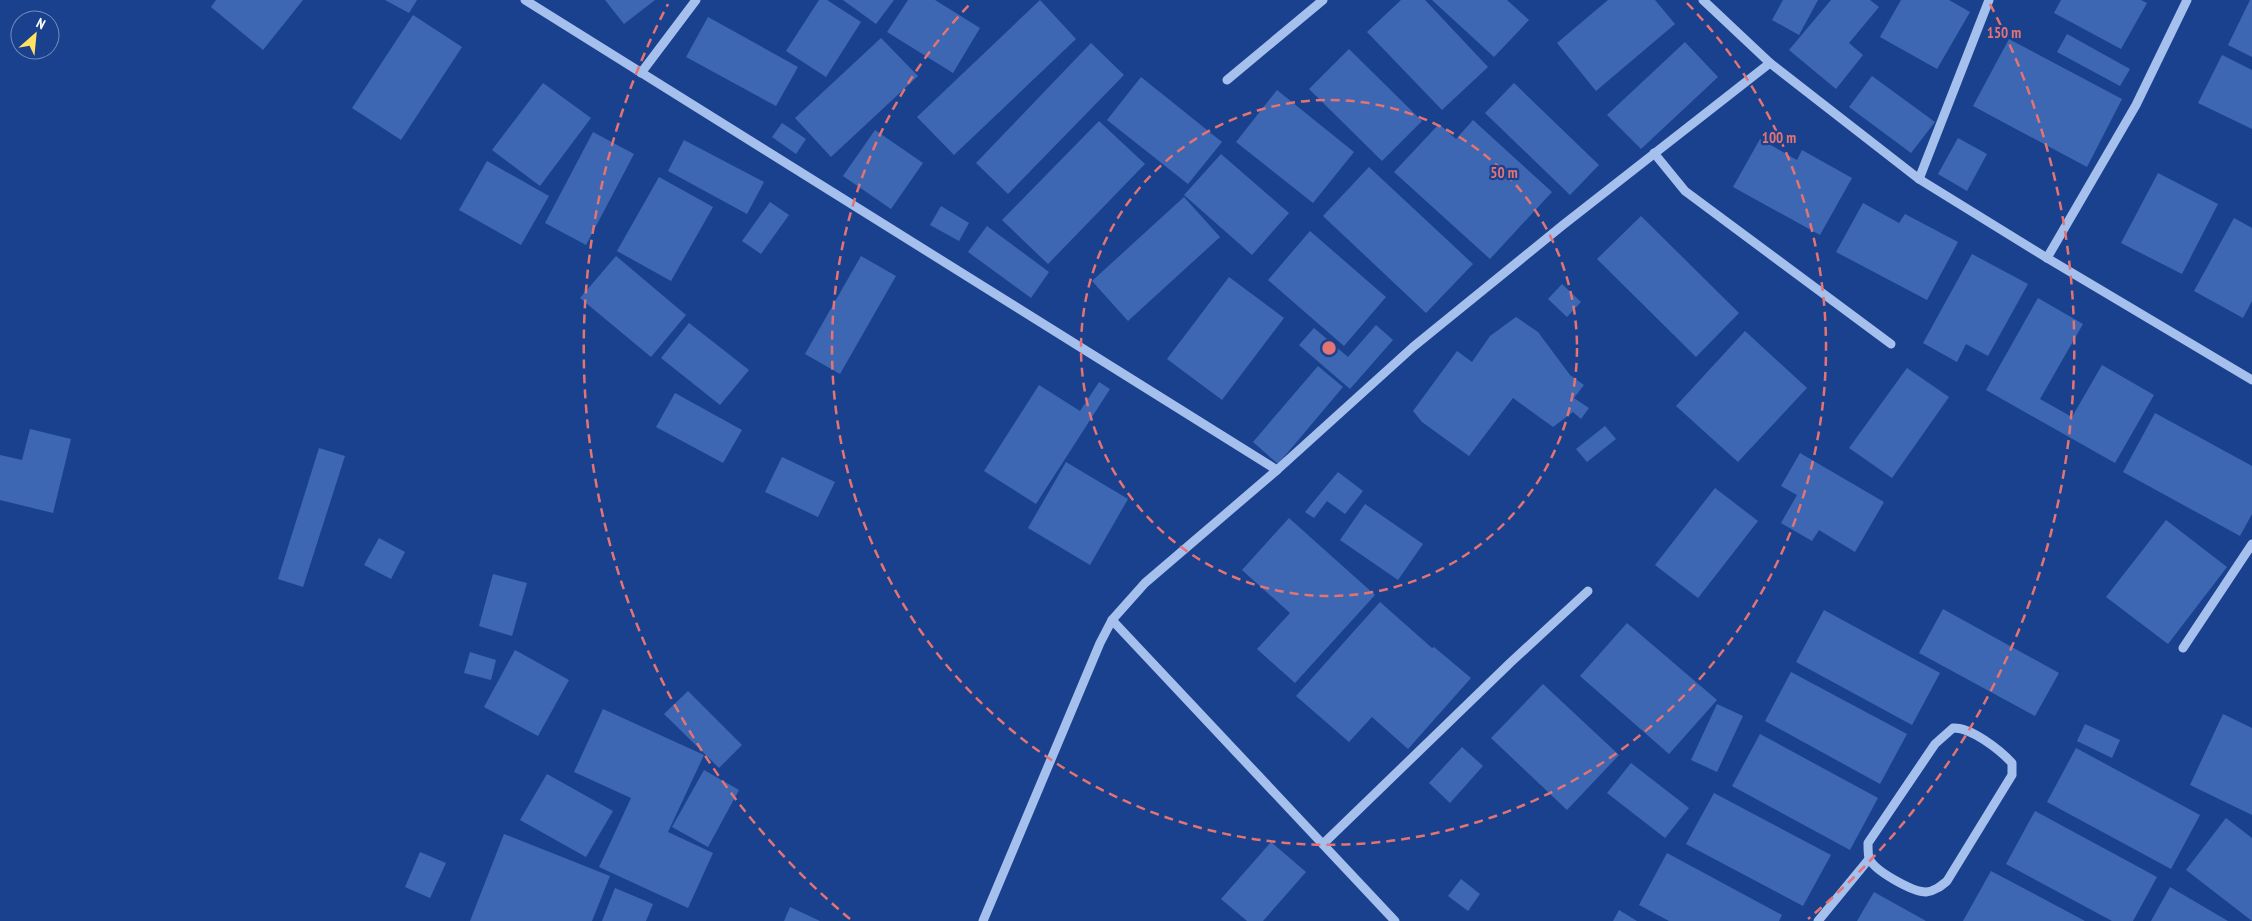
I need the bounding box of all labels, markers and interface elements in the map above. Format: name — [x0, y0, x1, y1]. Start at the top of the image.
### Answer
north arrow — [10, 10, 60, 60]
text: N — [33, 14, 48, 33]
text: 150 m — [1987, 23, 2021, 42]
text: 100 m — [1762, 128, 1796, 147]
text: 50 m — [1490, 163, 1518, 182]
centre of rings — [1320, 339, 1338, 357]

